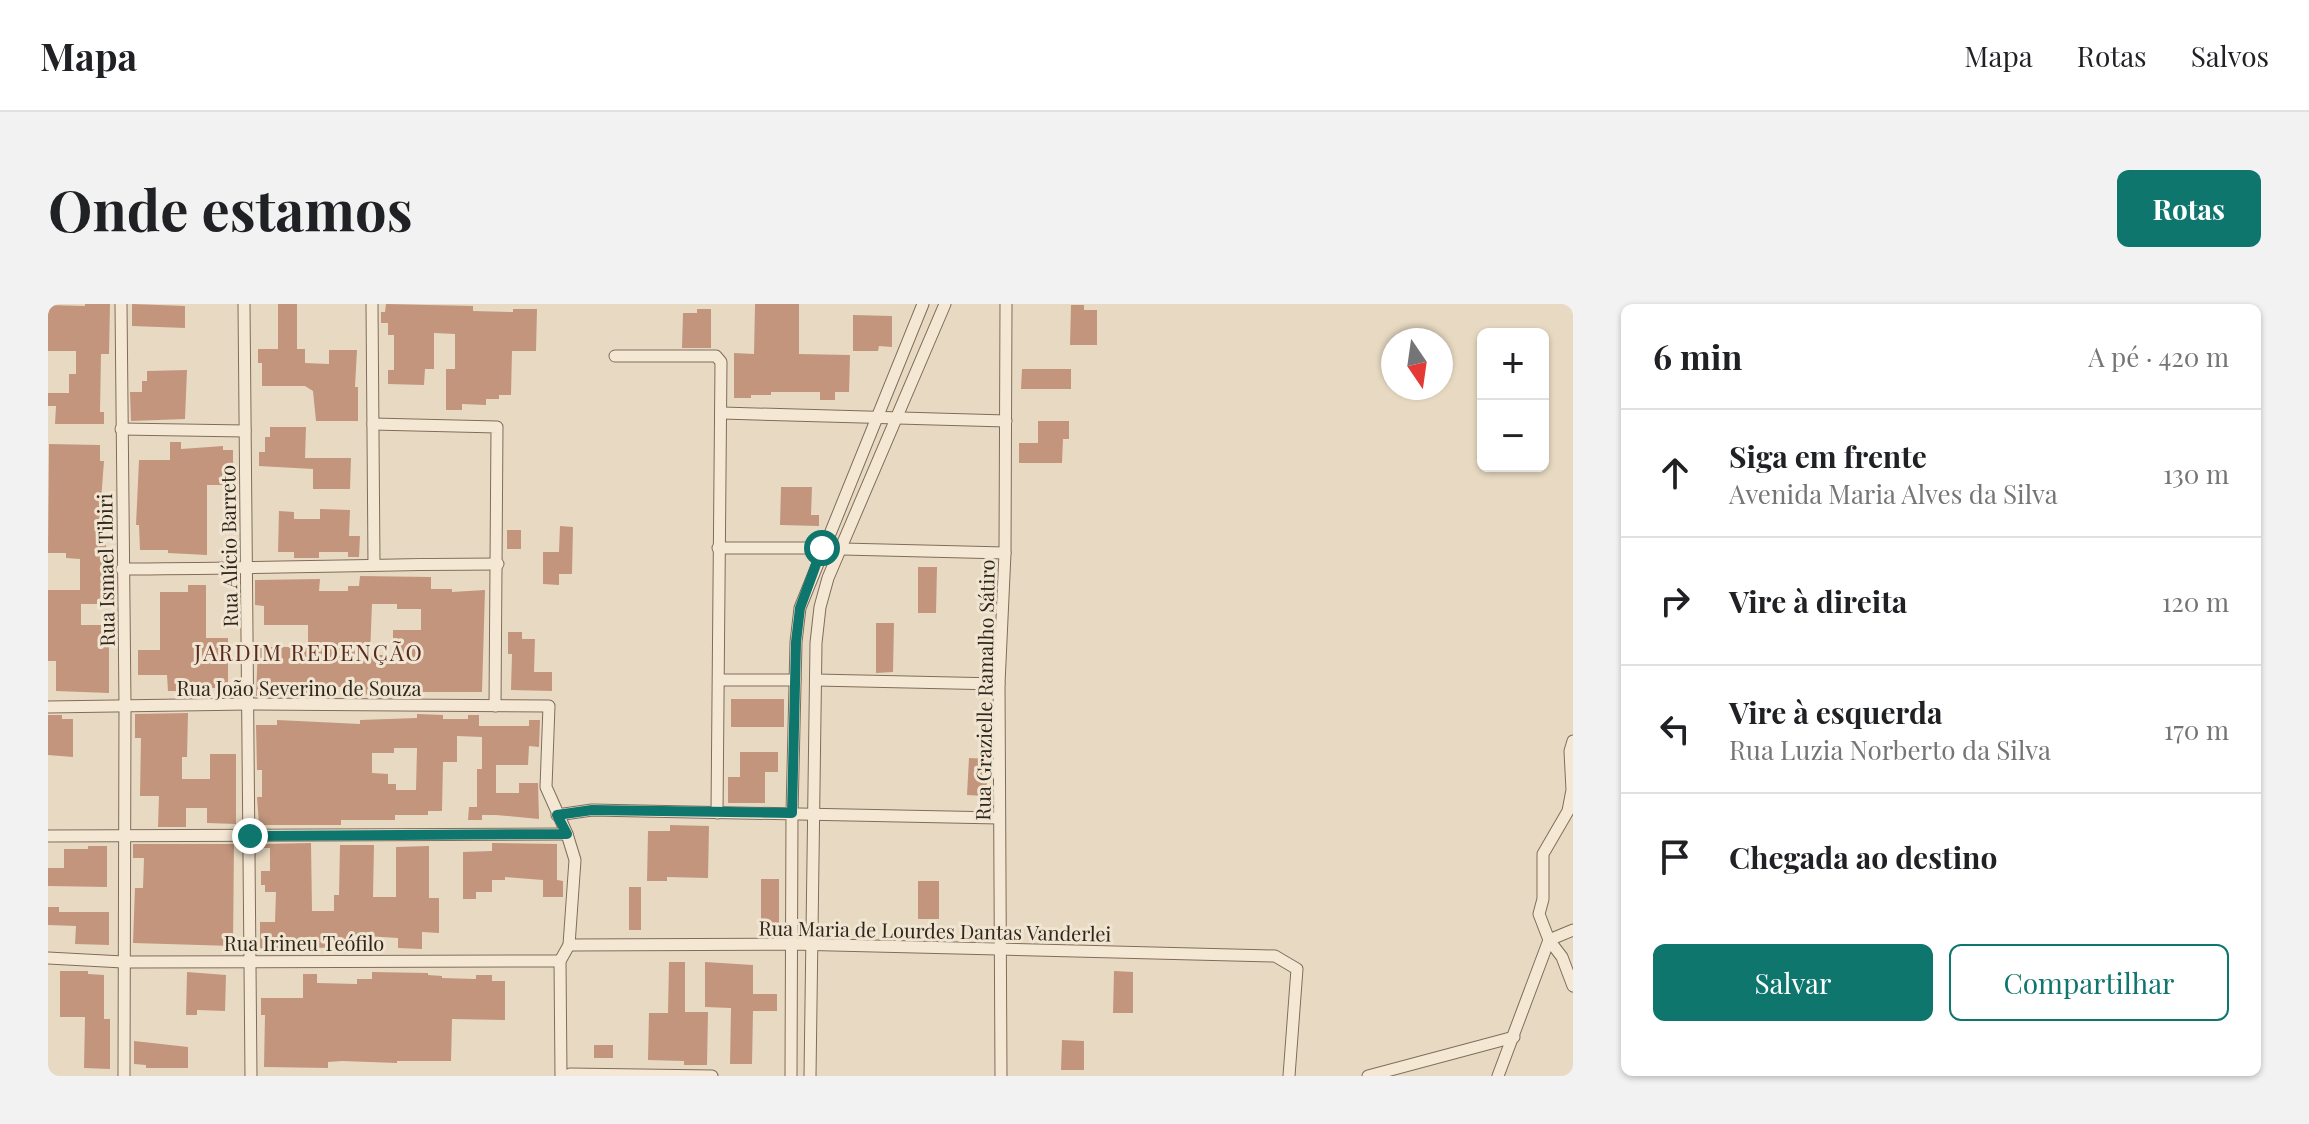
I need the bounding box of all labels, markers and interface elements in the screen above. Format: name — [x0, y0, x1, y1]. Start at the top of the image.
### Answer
text: Mapa — [40, 30, 137, 81]
text: Mapa — [1964, 37, 2033, 74]
text: Rotas — [2077, 37, 2147, 74]
text: Salvos — [2191, 37, 2269, 74]
button: Rotas — [2117, 170, 2261, 247]
text: Onde estamos — [48, 171, 413, 246]
north arrow — [1381, 328, 1453, 400]
map controls — [1477, 328, 1549, 472]
button: + — [1477, 328, 1549, 400]
text: 6 min — [1653, 333, 1742, 379]
text: A pé · 420 m — [2088, 339, 2229, 374]
button: − — [1477, 400, 1549, 472]
text: Siga em frente — [1729, 436, 1927, 476]
icon: ahead — [1653, 451, 1697, 495]
text: 130 m — [2163, 456, 2229, 491]
street label: Rua Alício Barreto — [213, 465, 243, 627]
text: Avenida Maria Alves da Silva — [1729, 476, 2058, 511]
street label: Rua Ismael Tibiri — [90, 493, 120, 647]
route start — [804, 530, 840, 566]
street label: Rua Grazielle Ramalho Sátiro — [968, 559, 1000, 821]
icon: right — [1653, 579, 1697, 623]
text: Vire à direita — [1729, 581, 1907, 621]
text: 120 m — [2162, 584, 2229, 619]
district label: JARDIM REDENÇÃO — [193, 637, 424, 667]
street label: Rua João Severino de Souza — [176, 674, 422, 701]
text: Vire à esquerda — [1729, 692, 1942, 732]
icon: left — [1653, 707, 1697, 751]
text: 170 m — [2164, 712, 2229, 747]
text: Rua Luzia Norberto da Silva — [1729, 732, 2051, 767]
route end — [232, 818, 268, 854]
icon: arrive — [1653, 835, 1697, 879]
text: Chegada ao destino — [1729, 837, 1997, 877]
street label: Rua Maria de Lourdes Dantas Vanderlei — [758, 913, 1112, 947]
street label: Rua Irineu Teófilo — [224, 929, 384, 956]
button: Salvar — [1653, 944, 1933, 1021]
button: Compartilhar — [1949, 944, 2229, 1021]

